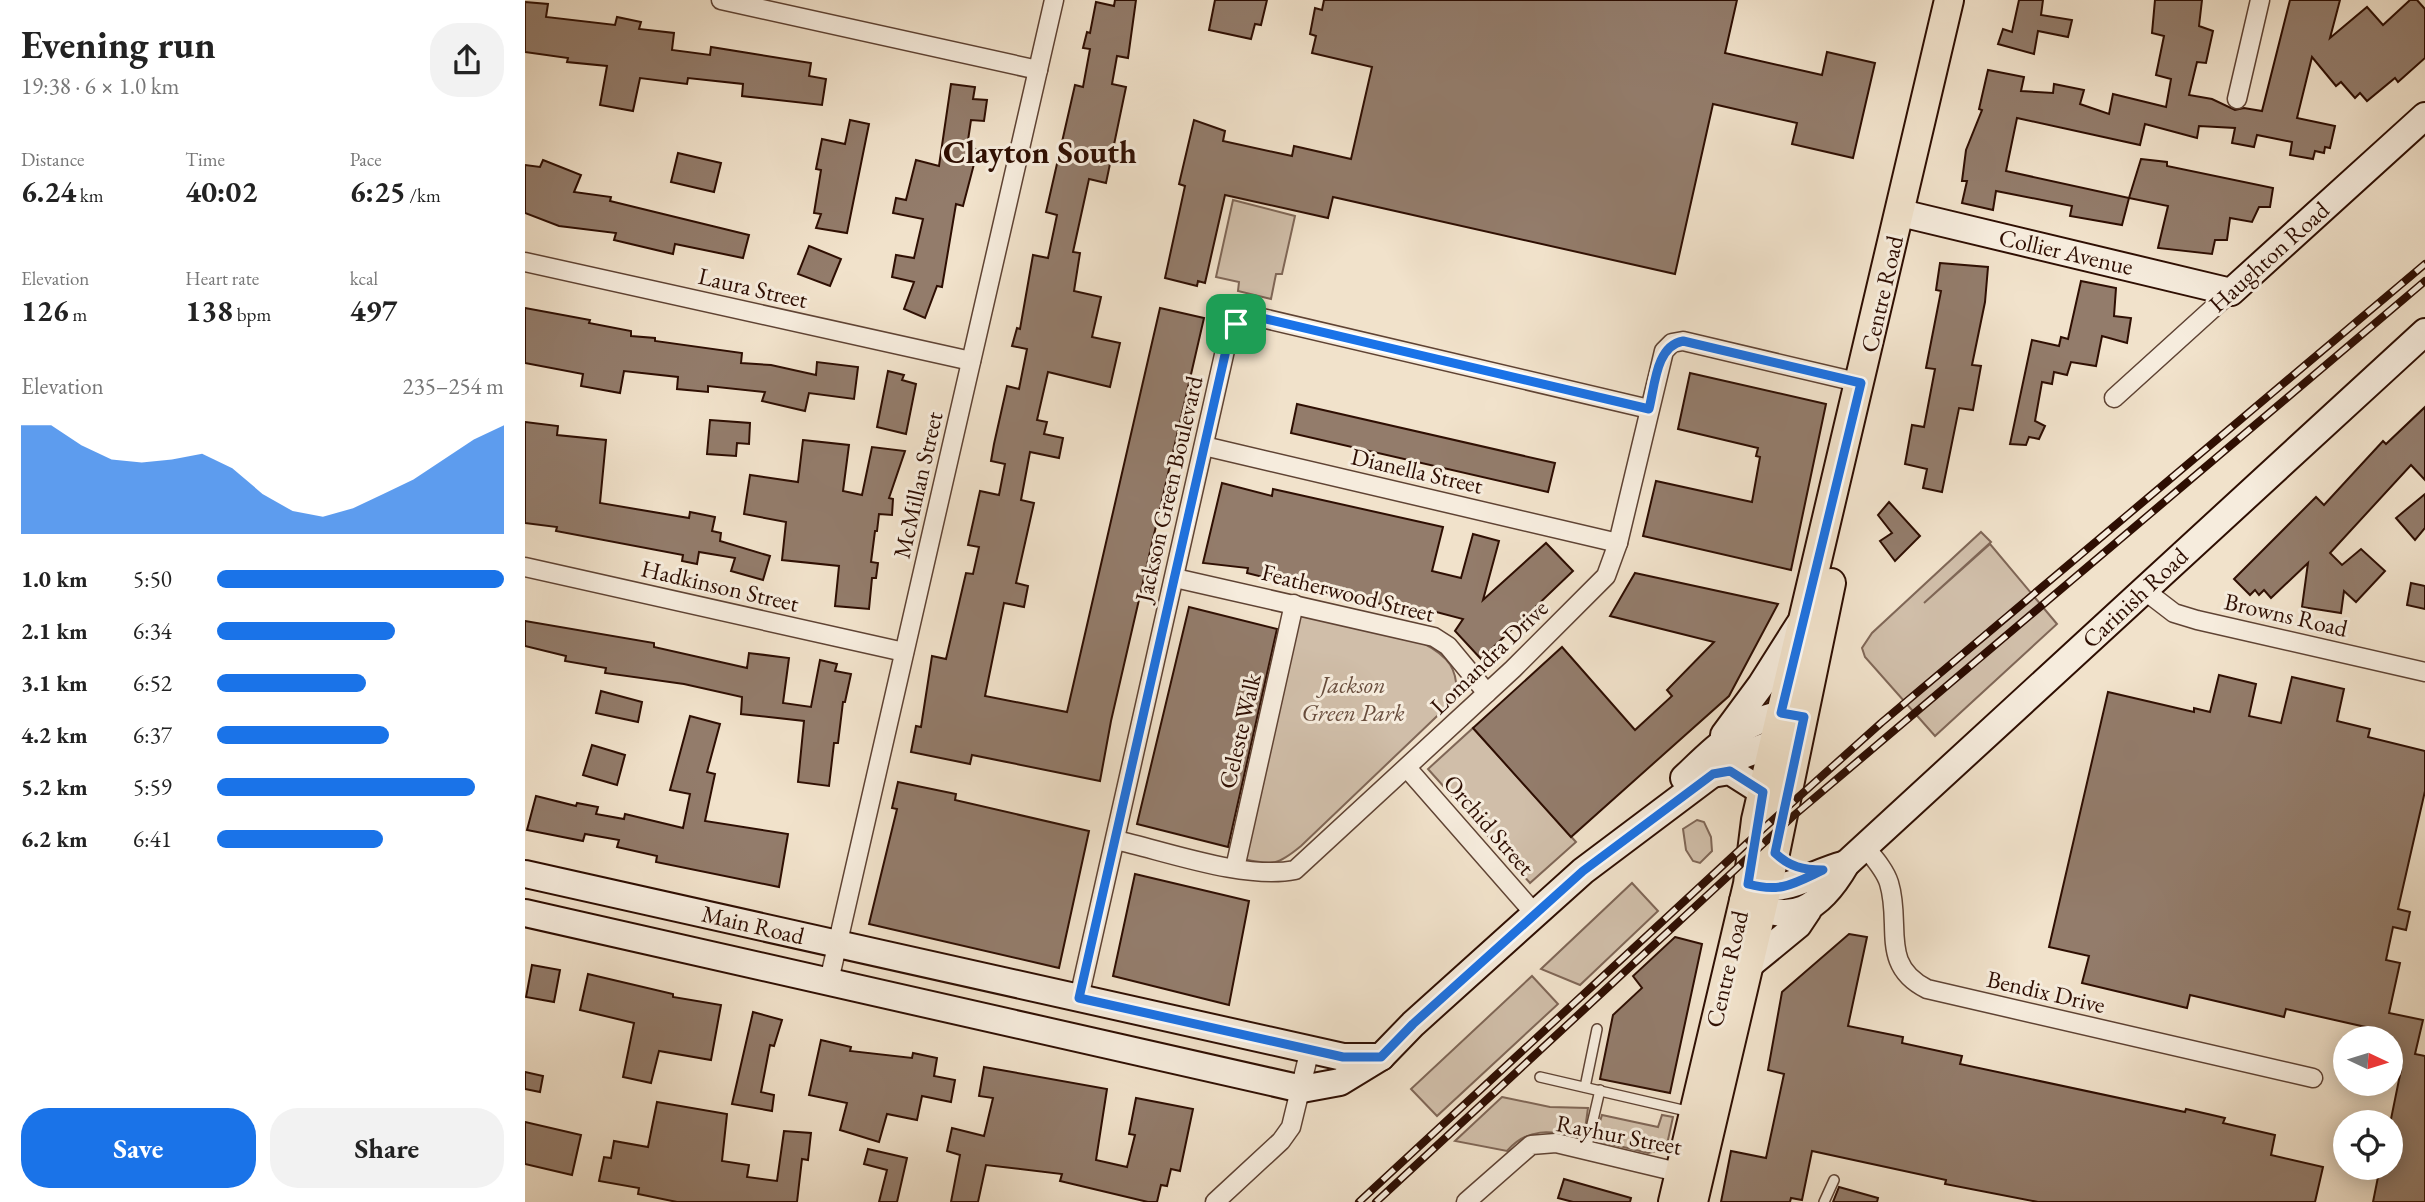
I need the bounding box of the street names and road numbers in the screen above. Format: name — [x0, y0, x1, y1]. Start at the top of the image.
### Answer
street label: Haughton Road — [2202, 194, 2336, 319]
street label: Collier Avenue — [1996, 221, 2136, 282]
street label: Centre Road — [1853, 232, 1910, 355]
street label: Laura Street — [695, 260, 811, 315]
street label: Jackson Green Boulevard — [1127, 372, 1210, 607]
street label: McMillan Street — [886, 408, 950, 561]
street label: Dianella Street — [1348, 440, 1486, 501]
street label: Carinish Road — [2075, 540, 2195, 655]
street label: Hadkinson Street — [638, 552, 802, 619]
street label: Featherwood Street — [1258, 556, 1438, 629]
street label: Browns Road — [2221, 585, 2352, 644]
street label: Lomandra Drive — [1423, 592, 1554, 721]
street label: Celeste Walk — [1211, 670, 1268, 791]
street label: Orchid Street — [1437, 768, 1542, 882]
street label: Main Road — [699, 898, 808, 952]
street label: Centre Road — [1698, 907, 1755, 1030]
street label: Bendix Drive — [1984, 963, 2108, 1020]
street label: Rayhur Street — [1554, 1107, 1685, 1162]

